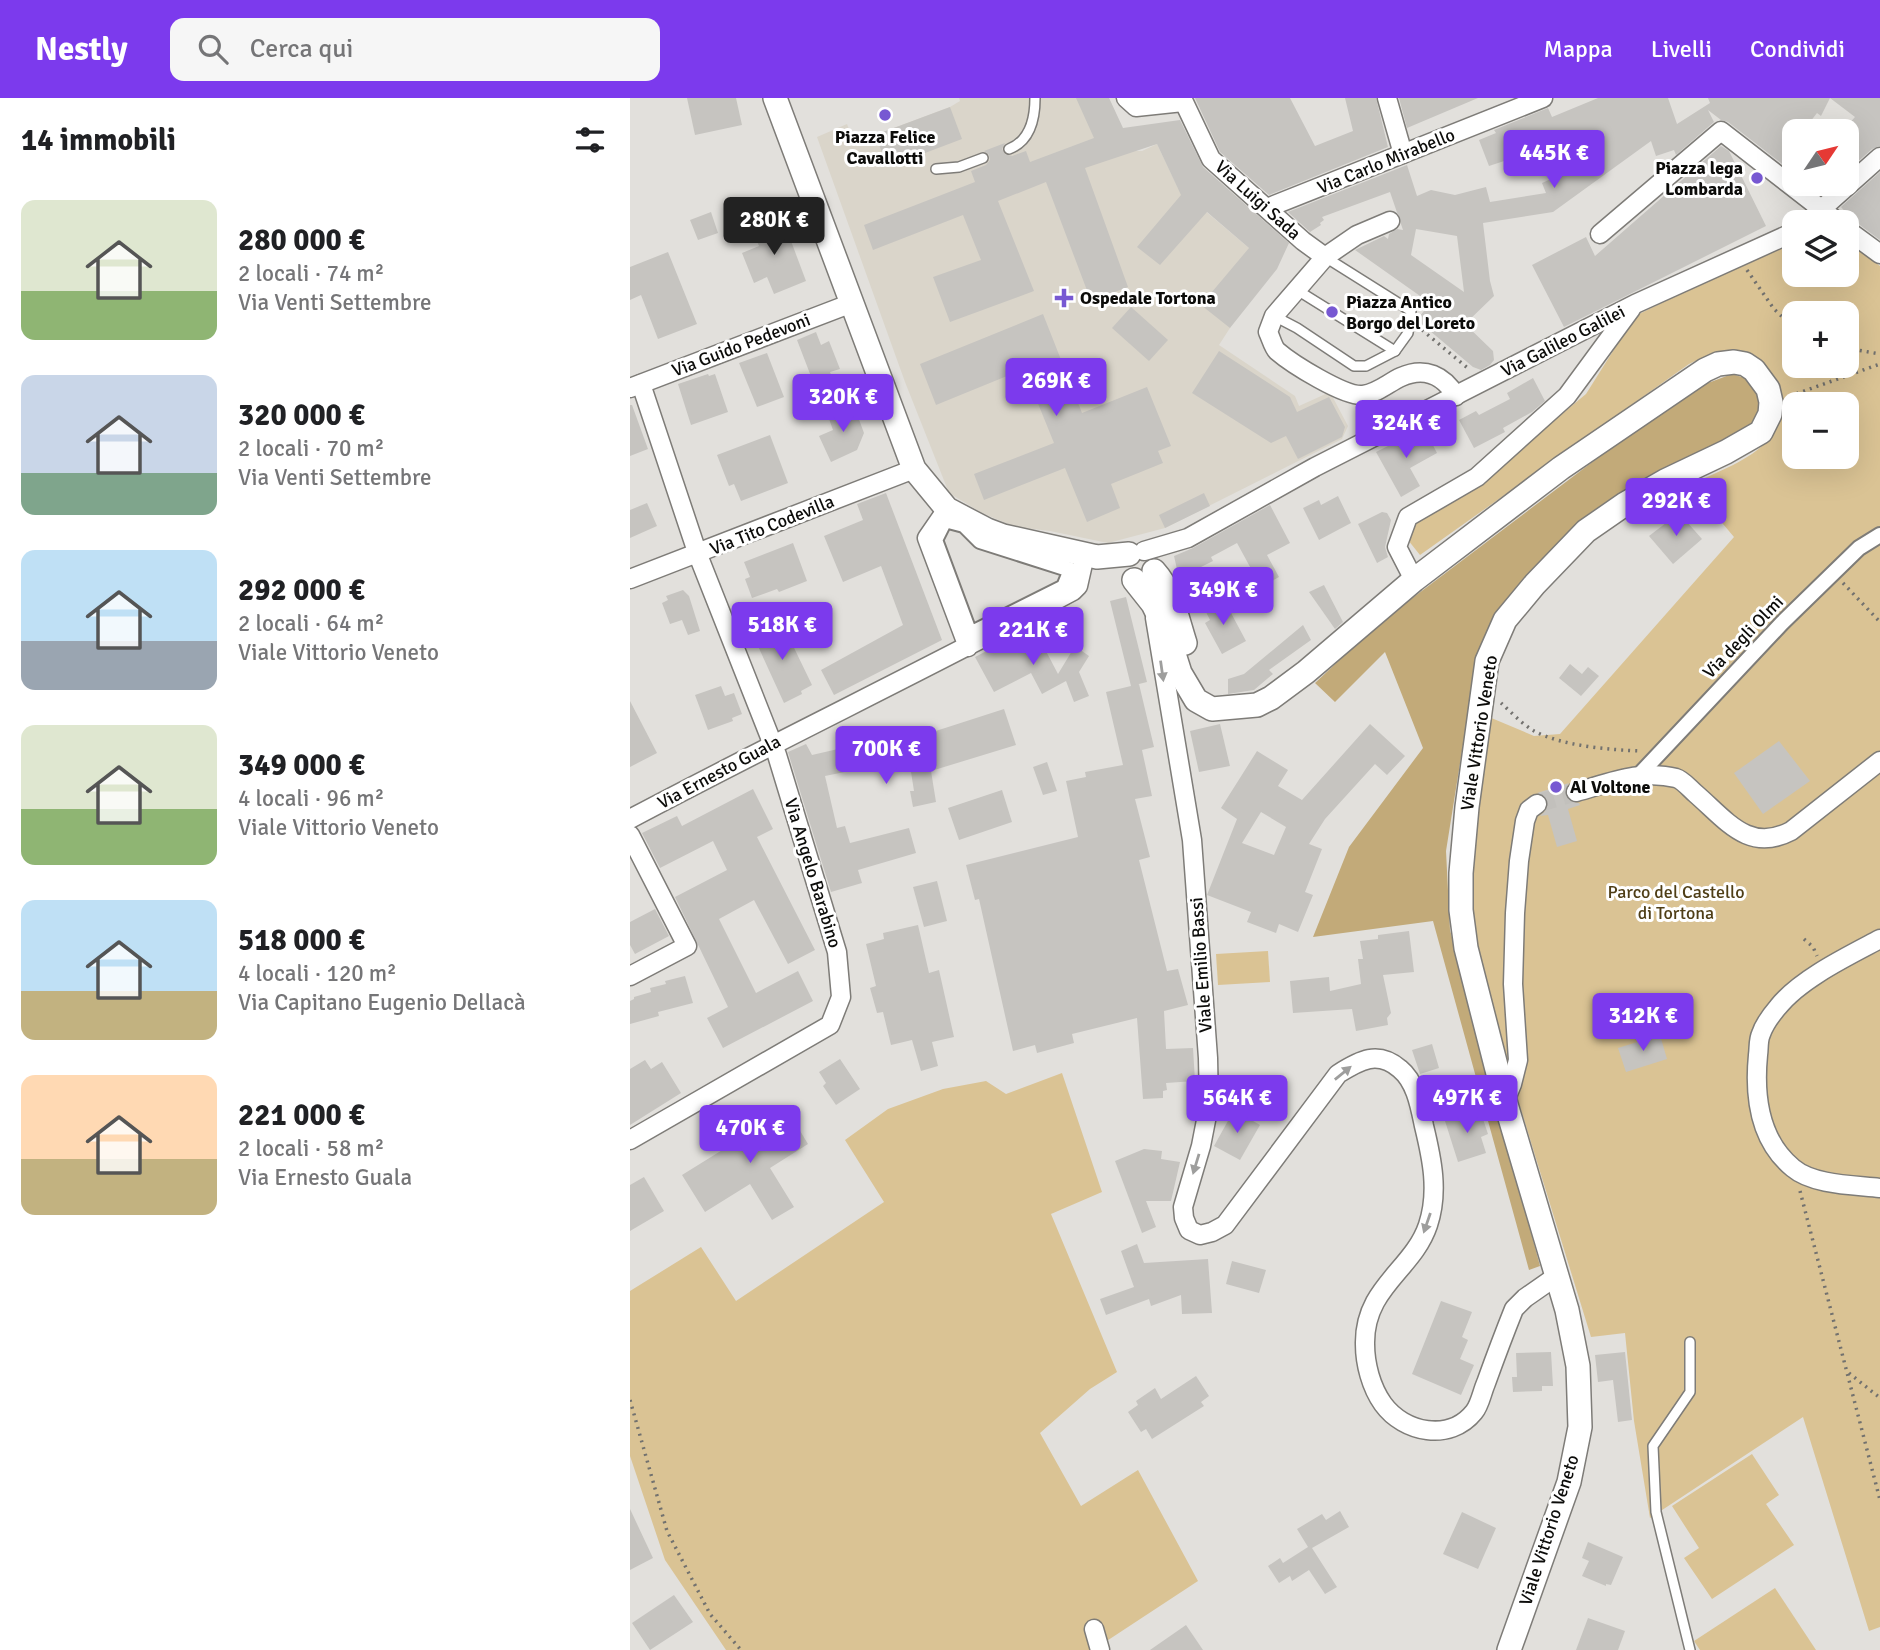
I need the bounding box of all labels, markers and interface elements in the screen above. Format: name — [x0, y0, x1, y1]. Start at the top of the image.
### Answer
search box — [170, 18, 660, 81]
text: Nestly — [35, 29, 128, 70]
icon: search — [194, 30, 232, 68]
text: Cerca qui — [250, 33, 353, 65]
text: Mappa — [1544, 34, 1613, 64]
text: Livelli — [1651, 34, 1712, 64]
text: Condividi — [1750, 34, 1845, 64]
marker: Piazza Felice Cavallotti — [877, 107, 893, 123]
north arrow — [1782, 119, 1858, 196]
map controls — [1782, 119, 1859, 469]
icon: filters — [571, 121, 609, 159]
text: 14 immobili — [21, 122, 176, 159]
street label: Via Carlo Mirabello — [1314, 123, 1458, 199]
place label: Piazza Felice Cavallotti — [835, 126, 935, 169]
pin: 445K € — [1497, 130, 1611, 190]
text: 445K € — [1519, 138, 1589, 167]
street label: Via Luigi Sada — [1211, 156, 1305, 244]
place label: Piazza lega Lombarda — [1655, 157, 1743, 200]
marker: Piazza lega Lombarda — [1749, 170, 1765, 186]
pin: 280K € — [717, 198, 831, 257]
text: 280K € — [739, 205, 809, 234]
button: layers — [1782, 210, 1859, 287]
text: 280 000 € — [238, 222, 365, 259]
icon: home — [77, 228, 161, 312]
text: 2 locali · 74 m² — [238, 259, 384, 288]
place label: Ospedale Tortona — [1080, 287, 1216, 309]
text: Via Venti Settembre — [238, 288, 431, 317]
marker: Ospedale Tortona — [1054, 288, 1074, 308]
place label: Piazza Antico Borgo del Loreto — [1346, 291, 1475, 334]
street label: Via Galileo Galilei — [1497, 300, 1629, 382]
button: + — [1782, 301, 1859, 378]
marker: Piazza Antico Borgo del Loreto — [1324, 304, 1340, 320]
street label: Via Guido Pedevoni — [669, 308, 813, 382]
pin: 269K € — [999, 358, 1113, 418]
text: 269K € — [1021, 366, 1091, 395]
pin: 320K € — [786, 374, 900, 434]
text: 320K € — [808, 382, 878, 411]
button: − — [1782, 392, 1859, 469]
text: 320 000 € — [238, 397, 365, 434]
pin: 324K € — [1349, 400, 1463, 460]
icon: home — [77, 403, 161, 487]
text: 324K € — [1371, 408, 1441, 437]
text: 2 locali · 70 m² — [238, 434, 384, 463]
text: Via Venti Settembre — [238, 463, 431, 492]
pin: 292K € — [1619, 478, 1733, 538]
text: 292K € — [1641, 486, 1711, 515]
street label: Via Tito Codevilla — [707, 490, 837, 560]
pin: 349K € — [1166, 568, 1280, 627]
text: 292 000 € — [238, 572, 365, 609]
text: 349K € — [1188, 575, 1258, 604]
icon: home — [77, 578, 161, 662]
street label: Via degli Olmi — [1698, 591, 1788, 683]
pin: 518K € — [725, 602, 839, 662]
pin: 221K € — [976, 608, 1090, 667]
text: 2 locali · 64 m² — [238, 609, 384, 638]
text: 518K € — [747, 610, 817, 639]
text: 221K € — [998, 615, 1068, 644]
text: Viale Vittorio Veneto — [238, 638, 439, 667]
street label: Viale Vittorio Veneto — [1456, 654, 1502, 812]
one-way arrow — [1157, 661, 1168, 683]
pin: 700K € — [829, 726, 943, 786]
street label: Via Ernesto Guala — [654, 730, 784, 814]
text: 700K € — [851, 734, 921, 763]
text: 349 000 € — [238, 747, 365, 784]
icon: home — [77, 753, 161, 837]
place label: Al Voltone — [1570, 776, 1651, 798]
marker: Al Voltone — [1548, 779, 1564, 795]
text: 4 locali · 96 m² — [238, 784, 384, 813]
street label: Via Angelo Barabino — [780, 796, 846, 950]
text: Viale Vittorio Veneto — [238, 813, 439, 842]
park label: Parco del Castello di Tortona — [1607, 881, 1745, 924]
street label: Viale Emilio Bassi — [1185, 896, 1217, 1034]
text: 518 000 € — [238, 922, 365, 959]
icon: home — [77, 928, 161, 1012]
text: 4 locali · 120 m² — [238, 959, 397, 988]
text: Via Capitano Eugenio Dellacà — [238, 988, 526, 1017]
pin: 312K € — [1586, 993, 1700, 1053]
text: 312K € — [1608, 1001, 1678, 1030]
one-way arrow — [1333, 1065, 1351, 1080]
pin: 564K € — [1180, 1076, 1294, 1135]
pin: 497K € — [1410, 1076, 1524, 1135]
text: 564K € — [1202, 1083, 1272, 1112]
text: 497K € — [1432, 1083, 1502, 1112]
text: 221 000 € — [238, 1097, 365, 1134]
icon: home — [77, 1103, 161, 1187]
pin: 470K € — [693, 1105, 807, 1165]
text: 470K € — [715, 1113, 785, 1142]
text: 2 locali · 58 m² — [238, 1134, 384, 1163]
one-way arrow — [1190, 1154, 1201, 1175]
text: Via Ernesto Guala — [238, 1163, 412, 1192]
one-way arrow — [1421, 1213, 1432, 1234]
street label: Viale Vittorio Veneto — [1514, 1452, 1584, 1608]

